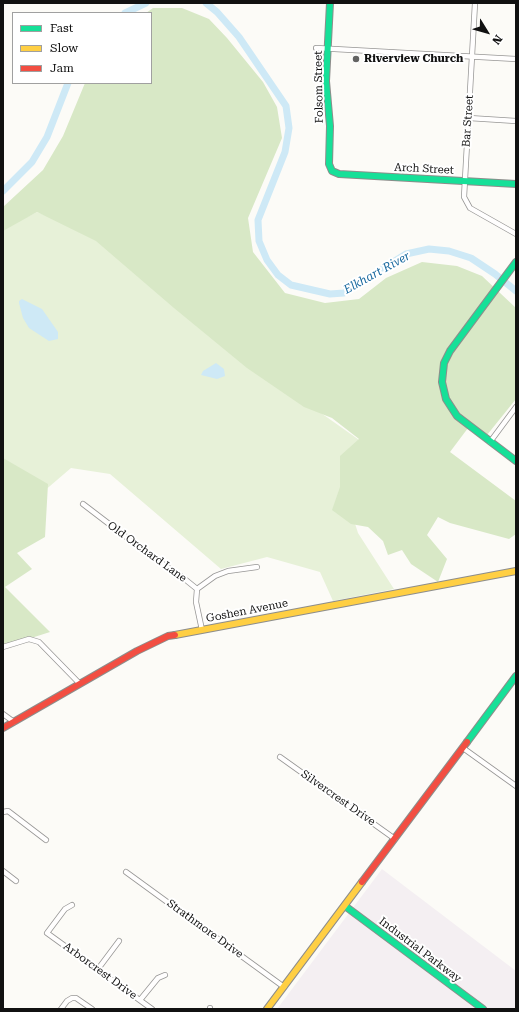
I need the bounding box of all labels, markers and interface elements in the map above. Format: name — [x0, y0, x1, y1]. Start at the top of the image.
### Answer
legend — [12, 12, 152, 84]
north arrow — [467, 12, 507, 52]
text: Fast — [50, 21, 73, 35]
text: N — [489, 32, 505, 47]
text: Slow — [50, 41, 78, 55]
street label: Folsom Street — [312, 51, 326, 123]
place label: Riverview Church — [364, 52, 463, 66]
marker: Riverview Church — [351, 54, 361, 64]
text: Jam — [50, 61, 74, 75]
street label: Bar Street — [460, 95, 476, 147]
street label: Arch Street — [394, 161, 454, 177]
water label: Elkhart River — [341, 249, 413, 297]
street label: Old Orchard Lane — [105, 519, 189, 585]
street label: Goshen Avenue — [205, 597, 289, 625]
street label: Silvercrest Drive — [298, 767, 378, 829]
street label: Strathmore Drive — [164, 897, 246, 961]
street label: Industrial Parkway — [376, 915, 464, 985]
street label: Arborcrest Drive — [61, 940, 139, 1002]

